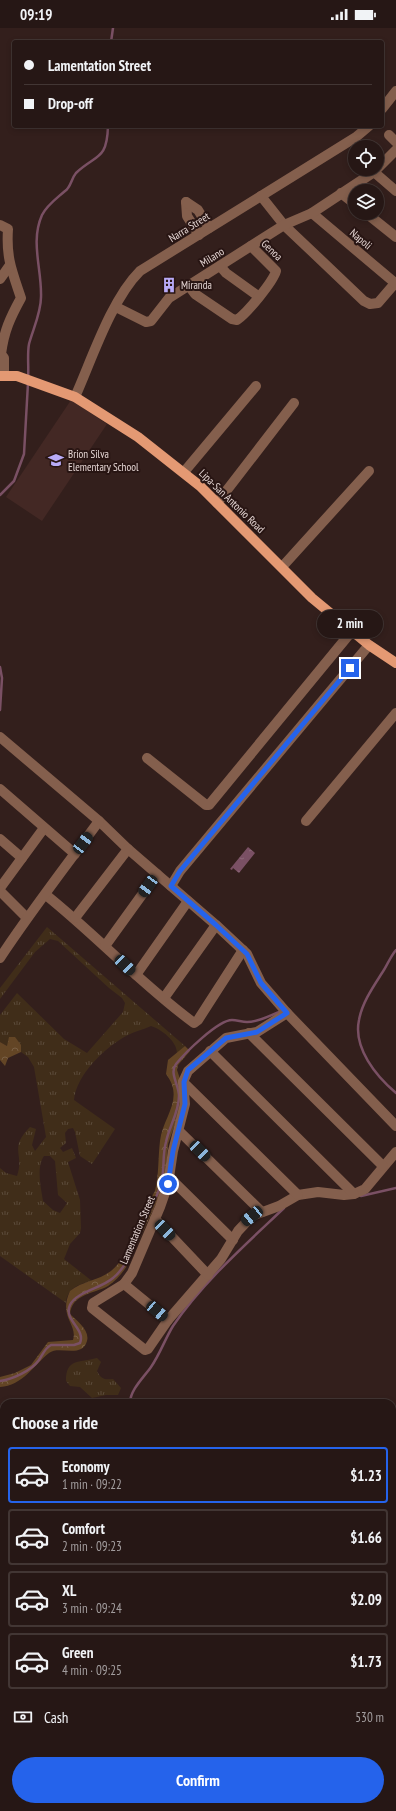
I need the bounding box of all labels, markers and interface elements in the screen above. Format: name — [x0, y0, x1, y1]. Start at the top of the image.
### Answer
text: 09:19 — [20, 5, 52, 24]
text: Lamentation Street — [48, 56, 151, 75]
text: Drop-off — [48, 94, 93, 113]
map controls — [348, 140, 384, 220]
button: locate — [348, 140, 384, 176]
button: layers — [348, 184, 384, 220]
street label: Narra Street — [166, 209, 212, 245]
street label: Napoli — [347, 226, 375, 252]
street label: Genoa — [259, 237, 285, 263]
street label: Milano — [197, 244, 227, 270]
building icon: Miranda — [160, 276, 178, 294]
place label: Miranda — [181, 278, 212, 292]
place label: Brion Silva Elementary School — [68, 447, 139, 474]
school or university icon: Brion Silva Elementary School — [47, 451, 65, 469]
street label: Lipa-San Antonio Road — [196, 466, 268, 536]
callout: 2 min — [317, 610, 383, 638]
text: 2 min — [337, 615, 363, 632]
route end — [341, 659, 359, 677]
car — [71, 830, 95, 856]
car — [136, 873, 160, 899]
car — [112, 952, 138, 978]
car — [187, 1138, 213, 1164]
route start — [159, 1175, 177, 1193]
street label: Lamentation Street — [116, 1194, 158, 1266]
car — [239, 1204, 265, 1228]
car — [152, 1217, 178, 1243]
car — [144, 1299, 170, 1323]
text: Choose a ride — [12, 1411, 98, 1434]
icon: car — [14, 1457, 50, 1493]
text: Economy — [62, 1457, 110, 1476]
text: $1.23 — [350, 1466, 382, 1485]
text: 1 min · 09:22 — [62, 1476, 122, 1493]
icon: car — [14, 1519, 50, 1555]
text: Comfort — [62, 1519, 105, 1538]
text: $1.66 — [350, 1528, 382, 1547]
text: 2 min · 09:23 — [62, 1538, 122, 1555]
icon: car — [14, 1581, 50, 1617]
text: XL — [62, 1581, 76, 1600]
text: $2.09 — [350, 1590, 382, 1609]
text: 3 min · 09:24 — [62, 1600, 122, 1617]
icon: car — [14, 1643, 50, 1679]
text: Green — [62, 1643, 94, 1662]
text: $1.73 — [350, 1652, 382, 1671]
text: 4 min · 09:25 — [62, 1662, 122, 1679]
icon: cash — [12, 1706, 34, 1728]
text: Cash — [44, 1708, 68, 1727]
text: 530 m — [355, 1709, 384, 1726]
button: Confirm — [12, 1757, 384, 1803]

